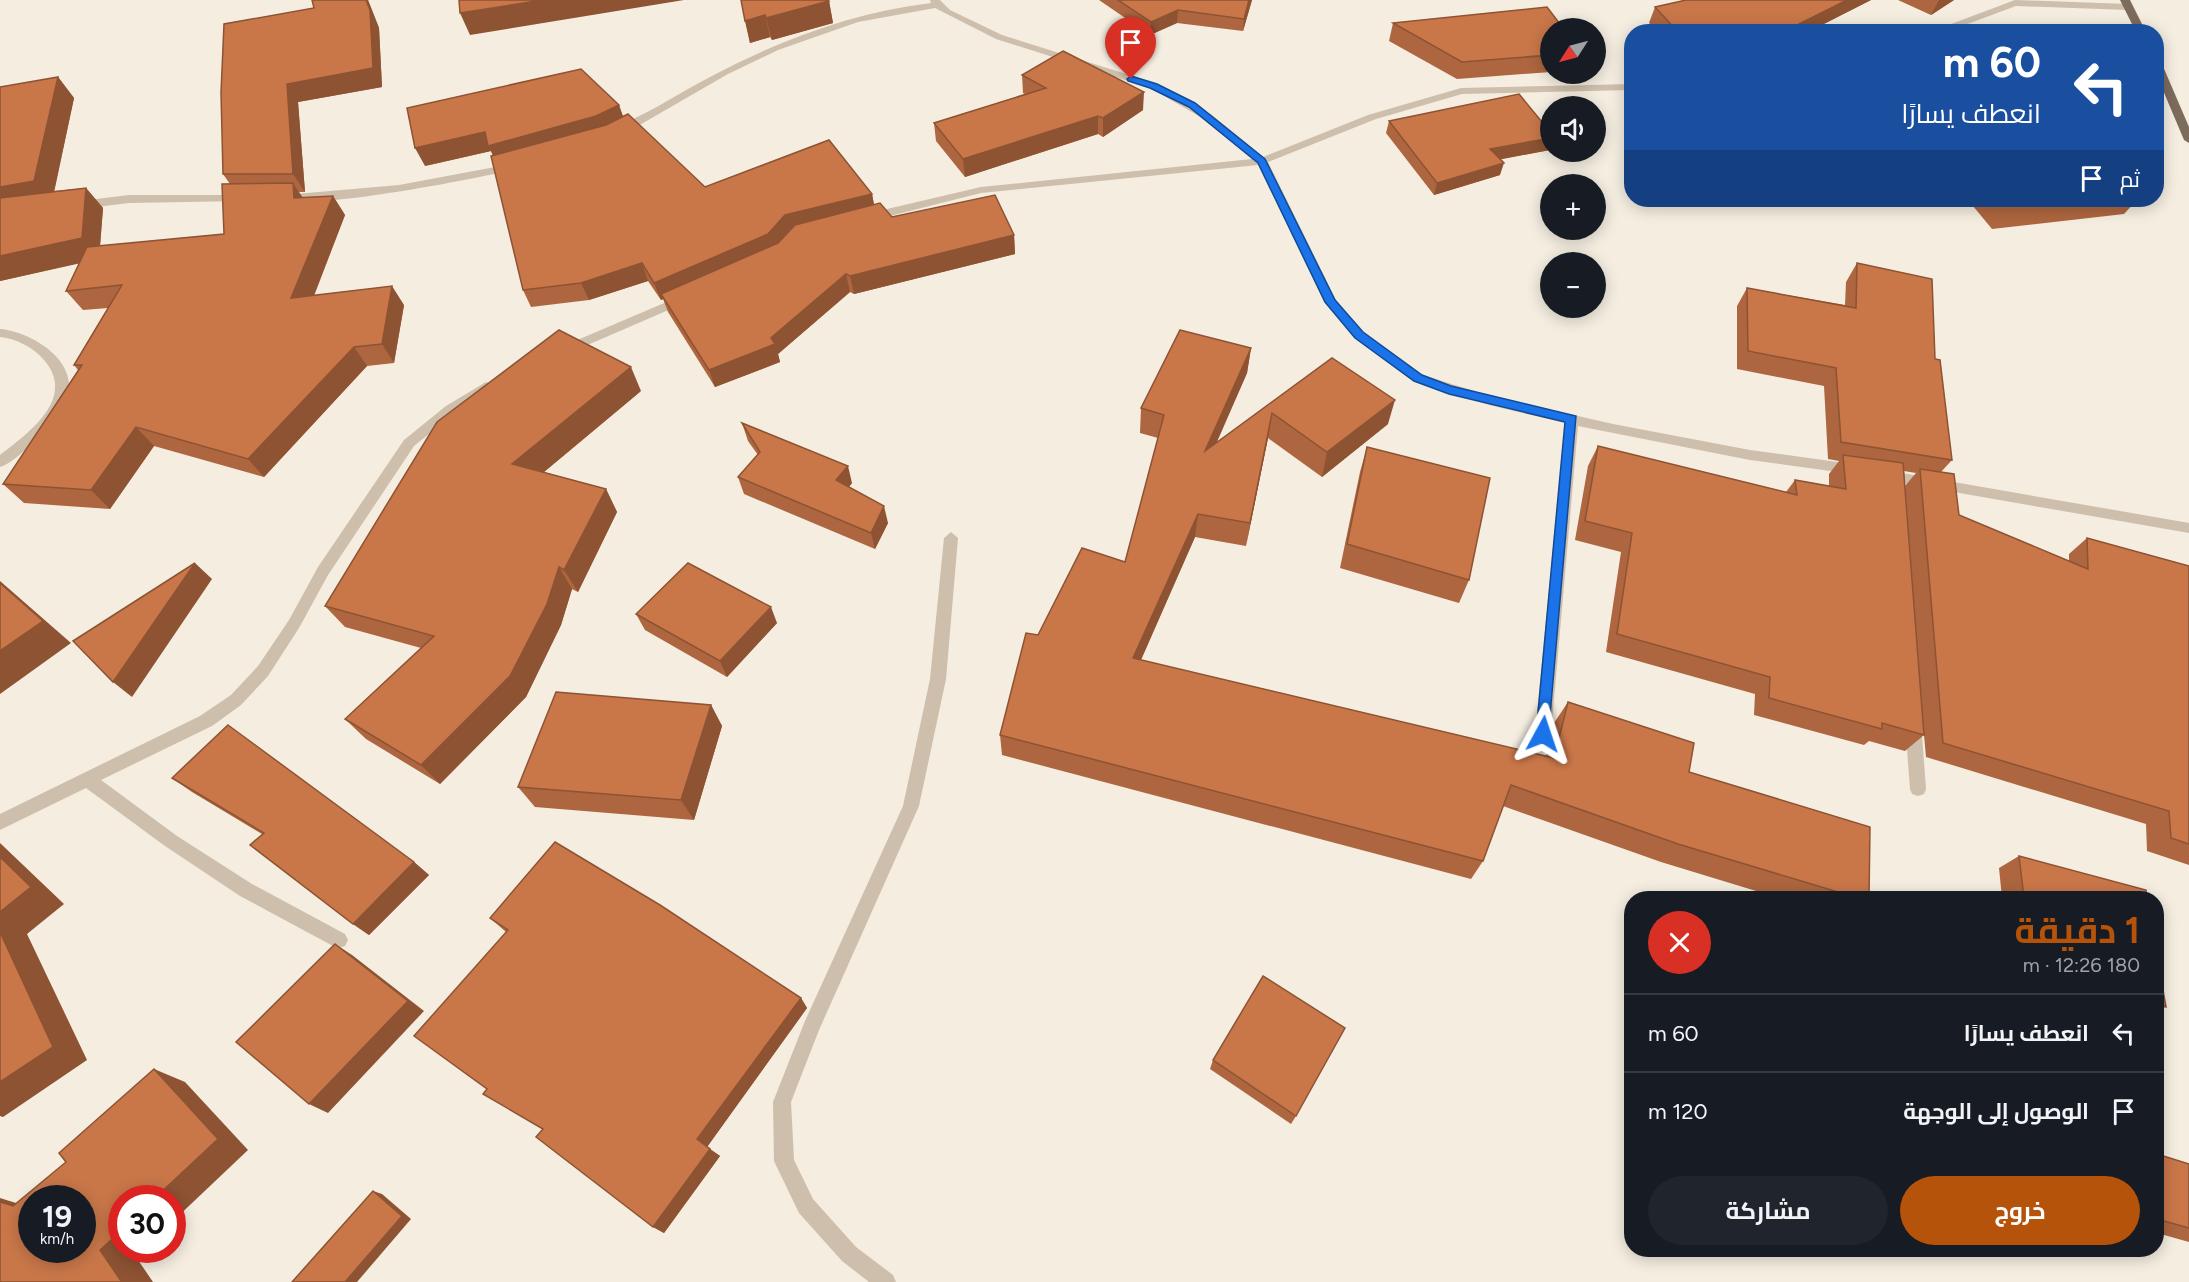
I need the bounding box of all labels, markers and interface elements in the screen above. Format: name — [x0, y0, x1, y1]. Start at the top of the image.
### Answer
pin — [1105, 17, 1156, 79]
north arrow — [1540, 18, 1606, 84]
map controls — [1540, 18, 1606, 318]
icon: arrive — [1114, 26, 1147, 59]
text: 60 m — [1943, 37, 2041, 88]
icon: left — [2062, 48, 2140, 126]
button: sound — [1540, 96, 1606, 162]
text: انعطف يسارًا — [1901, 97, 2041, 130]
icon: arrive — [2075, 162, 2108, 195]
text: ثم — [2120, 166, 2140, 193]
button: + — [1540, 174, 1606, 240]
button: − — [1540, 252, 1606, 318]
position arrow — [1511, 702, 1575, 766]
text: 1 دقيقة — [2014, 909, 2140, 952]
button: close — [1648, 911, 1711, 974]
text: 180 m · 12:26 — [2023, 953, 2140, 977]
icon: left — [2107, 1017, 2140, 1050]
text: 60 m — [1648, 1020, 1699, 1047]
text: انعطف يسارًا — [1964, 1020, 2089, 1047]
icon: arrive — [2107, 1095, 2140, 1128]
text: 120 m — [1648, 1098, 1708, 1125]
text: الوصول إلى الوجهة — [1903, 1098, 2089, 1125]
button: مشاركة — [1648, 1176, 1888, 1245]
button: خروج — [1900, 1176, 2140, 1245]
speed limit sign: 30 — [108, 1185, 186, 1263]
text: 19 — [42, 1198, 72, 1235]
text: km/h — [40, 1230, 74, 1248]

